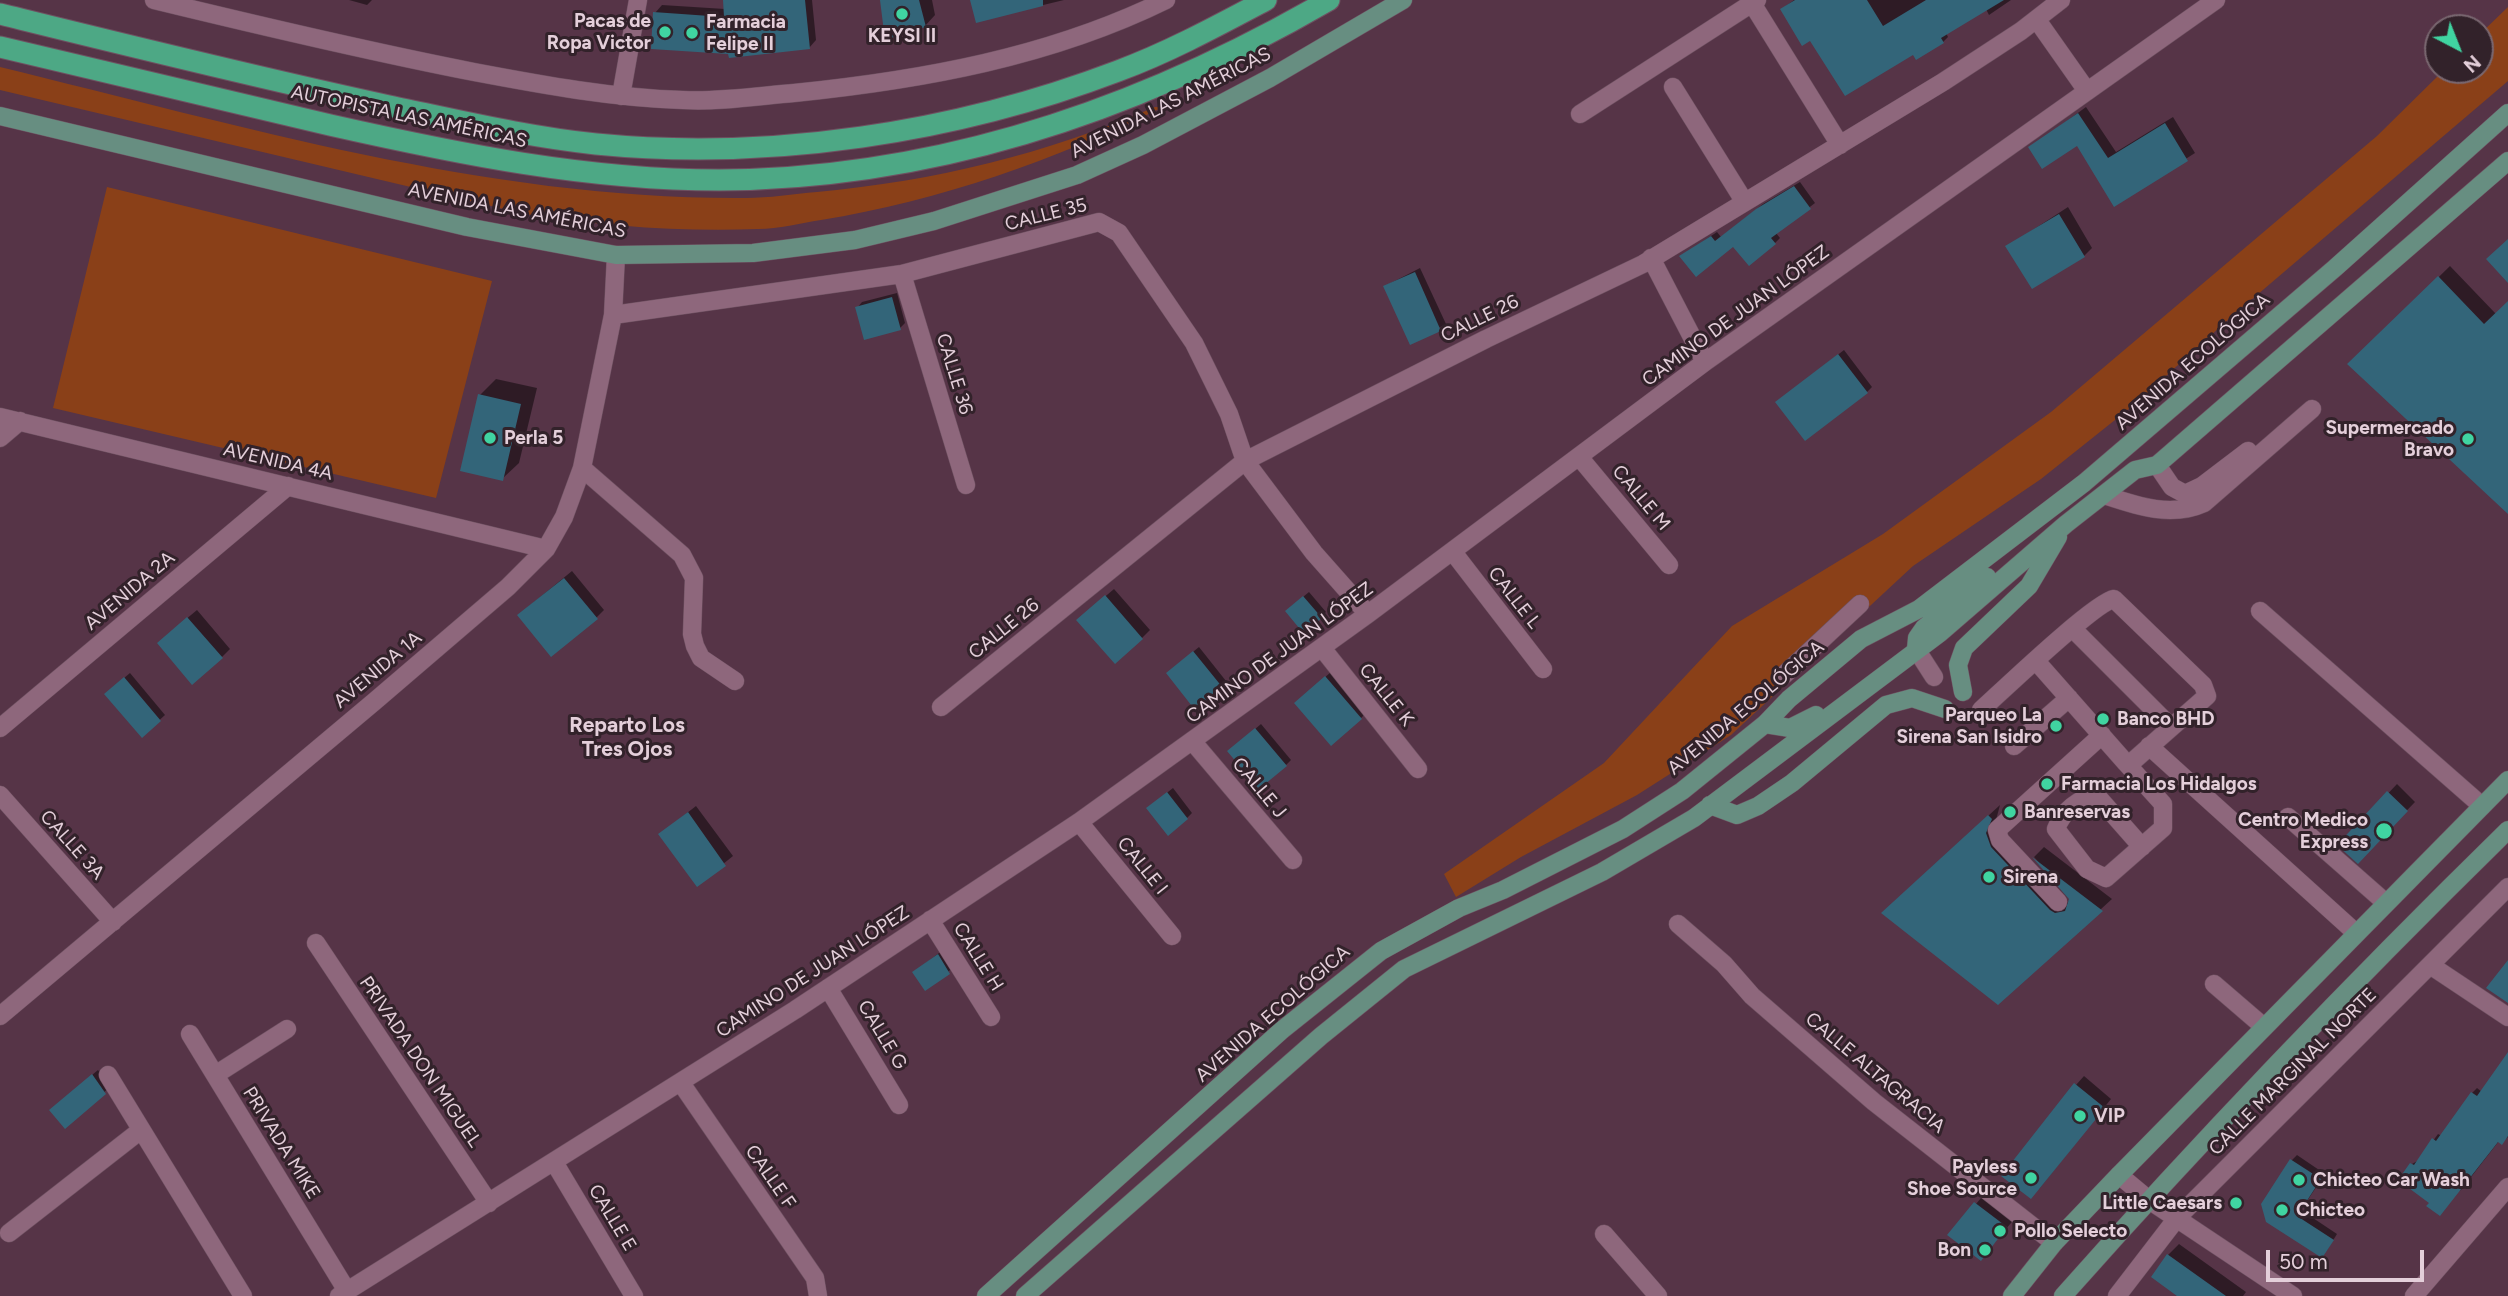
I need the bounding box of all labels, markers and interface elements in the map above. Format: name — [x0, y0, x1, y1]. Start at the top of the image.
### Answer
marker: KEYSI II — [894, 6, 910, 22]
place label: Pacas de Ropa Victor — [547, 10, 651, 54]
place label: Farmacia Felipe II — [706, 11, 786, 55]
north arrow — [2424, 14, 2494, 84]
marker: Pacas de Ropa Victor — [657, 24, 673, 40]
marker: Farmacia Felipe II — [684, 25, 700, 41]
place label: KEYSI II — [868, 25, 936, 47]
street label: AVENIDA LAS AMÉRICAS — [1067, 43, 1275, 163]
text: N — [2459, 50, 2485, 77]
street label: AUTOPISTA LAS AMÉRICAS — [289, 81, 529, 153]
street label: AVENIDA LAS AMÉRICAS — [406, 179, 628, 243]
street label: CALLE 35 — [1003, 194, 1089, 236]
street label: CAMINO DE JUAN LÓPEZ — [1638, 241, 1834, 391]
street label: AVENIDA ECOLÓGICA — [2111, 289, 2275, 435]
street label: CALLE 26 — [1437, 290, 1523, 348]
street label: CALLE 36 — [931, 331, 977, 417]
place label: Supermercado Bravo — [2325, 417, 2454, 461]
place label: Perla 5 — [504, 427, 563, 449]
marker: Perla 5 — [482, 430, 498, 446]
marker: Supermercado Bravo — [2460, 431, 2476, 447]
street label: AVENIDA 4A — [221, 438, 335, 486]
street label: CALLE M — [1607, 461, 1675, 535]
street label: AVENIDA 2A — [80, 547, 180, 635]
street label: CALLE L — [1483, 563, 1545, 633]
street label: CAMINO DE JUAN LÓPEZ — [1182, 578, 1378, 728]
street label: CALLE 26 — [964, 594, 1044, 664]
street label: AVENIDA 1A — [329, 627, 427, 713]
street label: AVENIDA ECOLÓGICA — [1663, 636, 1829, 780]
street label: CALLE K — [1354, 659, 1418, 731]
place label: Parqueo La Sirena San Isidro — [1896, 704, 2042, 748]
place label: Banco BHD — [2117, 708, 2215, 730]
marker: Banco BHD — [2095, 711, 2111, 727]
district label: Reparto Los Tres Ojos — [569, 713, 685, 763]
marker: Parqueo La Sirena San Isidro — [2048, 718, 2064, 734]
street label: CALLE J — [1227, 753, 1291, 823]
place label: Farmacia Los Hidalgos — [2061, 773, 2257, 795]
marker: Farmacia Los Hidalgos — [2039, 776, 2055, 792]
place label: Banreservas — [2024, 801, 2130, 823]
marker: Banreservas — [2002, 804, 2018, 820]
street label: CALLE 3A — [35, 806, 109, 884]
place label: Centro Medico Express — [2238, 809, 2368, 853]
marker: Centro Medico Express — [2374, 821, 2394, 841]
street label: CALLE I — [1112, 833, 1172, 899]
place label: Sirena — [2003, 866, 2058, 888]
marker: Sirena — [1981, 869, 1997, 885]
street label: CAMINO DE JUAN LÓPEZ — [712, 901, 914, 1043]
street label: CALLE H — [948, 919, 1008, 995]
street label: AVENIDA ECOLÓGICA — [1191, 941, 1355, 1087]
street label: PRIVADA DON MIGUEL — [354, 972, 486, 1152]
street label: CALLE MARGINAL NORTE — [2204, 983, 2382, 1161]
street label: CALLE G — [852, 996, 912, 1074]
street label: CALLE ALTAGRACIA — [1800, 1008, 1950, 1138]
street label: PRIVADA MIKE — [237, 1083, 325, 1203]
place label: VIP — [2094, 1105, 2125, 1127]
marker: VIP — [2072, 1108, 2088, 1124]
street label: CALLE F — [740, 1141, 800, 1213]
place label: Payless Shoe Source — [1907, 1156, 2017, 1200]
place label: Chicteo Car Wash — [2313, 1169, 2470, 1191]
marker: Payless Shoe Source — [2023, 1170, 2039, 1186]
marker: Chicteo Car Wash — [2291, 1172, 2307, 1188]
street label: CALLE E — [583, 1181, 641, 1255]
place label: Little Caesars — [2102, 1192, 2222, 1214]
marker: Little Caesars — [2228, 1195, 2244, 1211]
place label: Chicteo — [2296, 1199, 2365, 1221]
marker: Chicteo — [2274, 1202, 2290, 1218]
place label: Pollo Selecto — [2014, 1220, 2127, 1242]
marker: Pollo Selecto — [1992, 1223, 2008, 1239]
scale bar — [2270, 1236, 2428, 1280]
place label: Bon — [1938, 1239, 1971, 1261]
marker: Bon — [1977, 1242, 1993, 1258]
text: 50 m — [2279, 1249, 2328, 1274]

